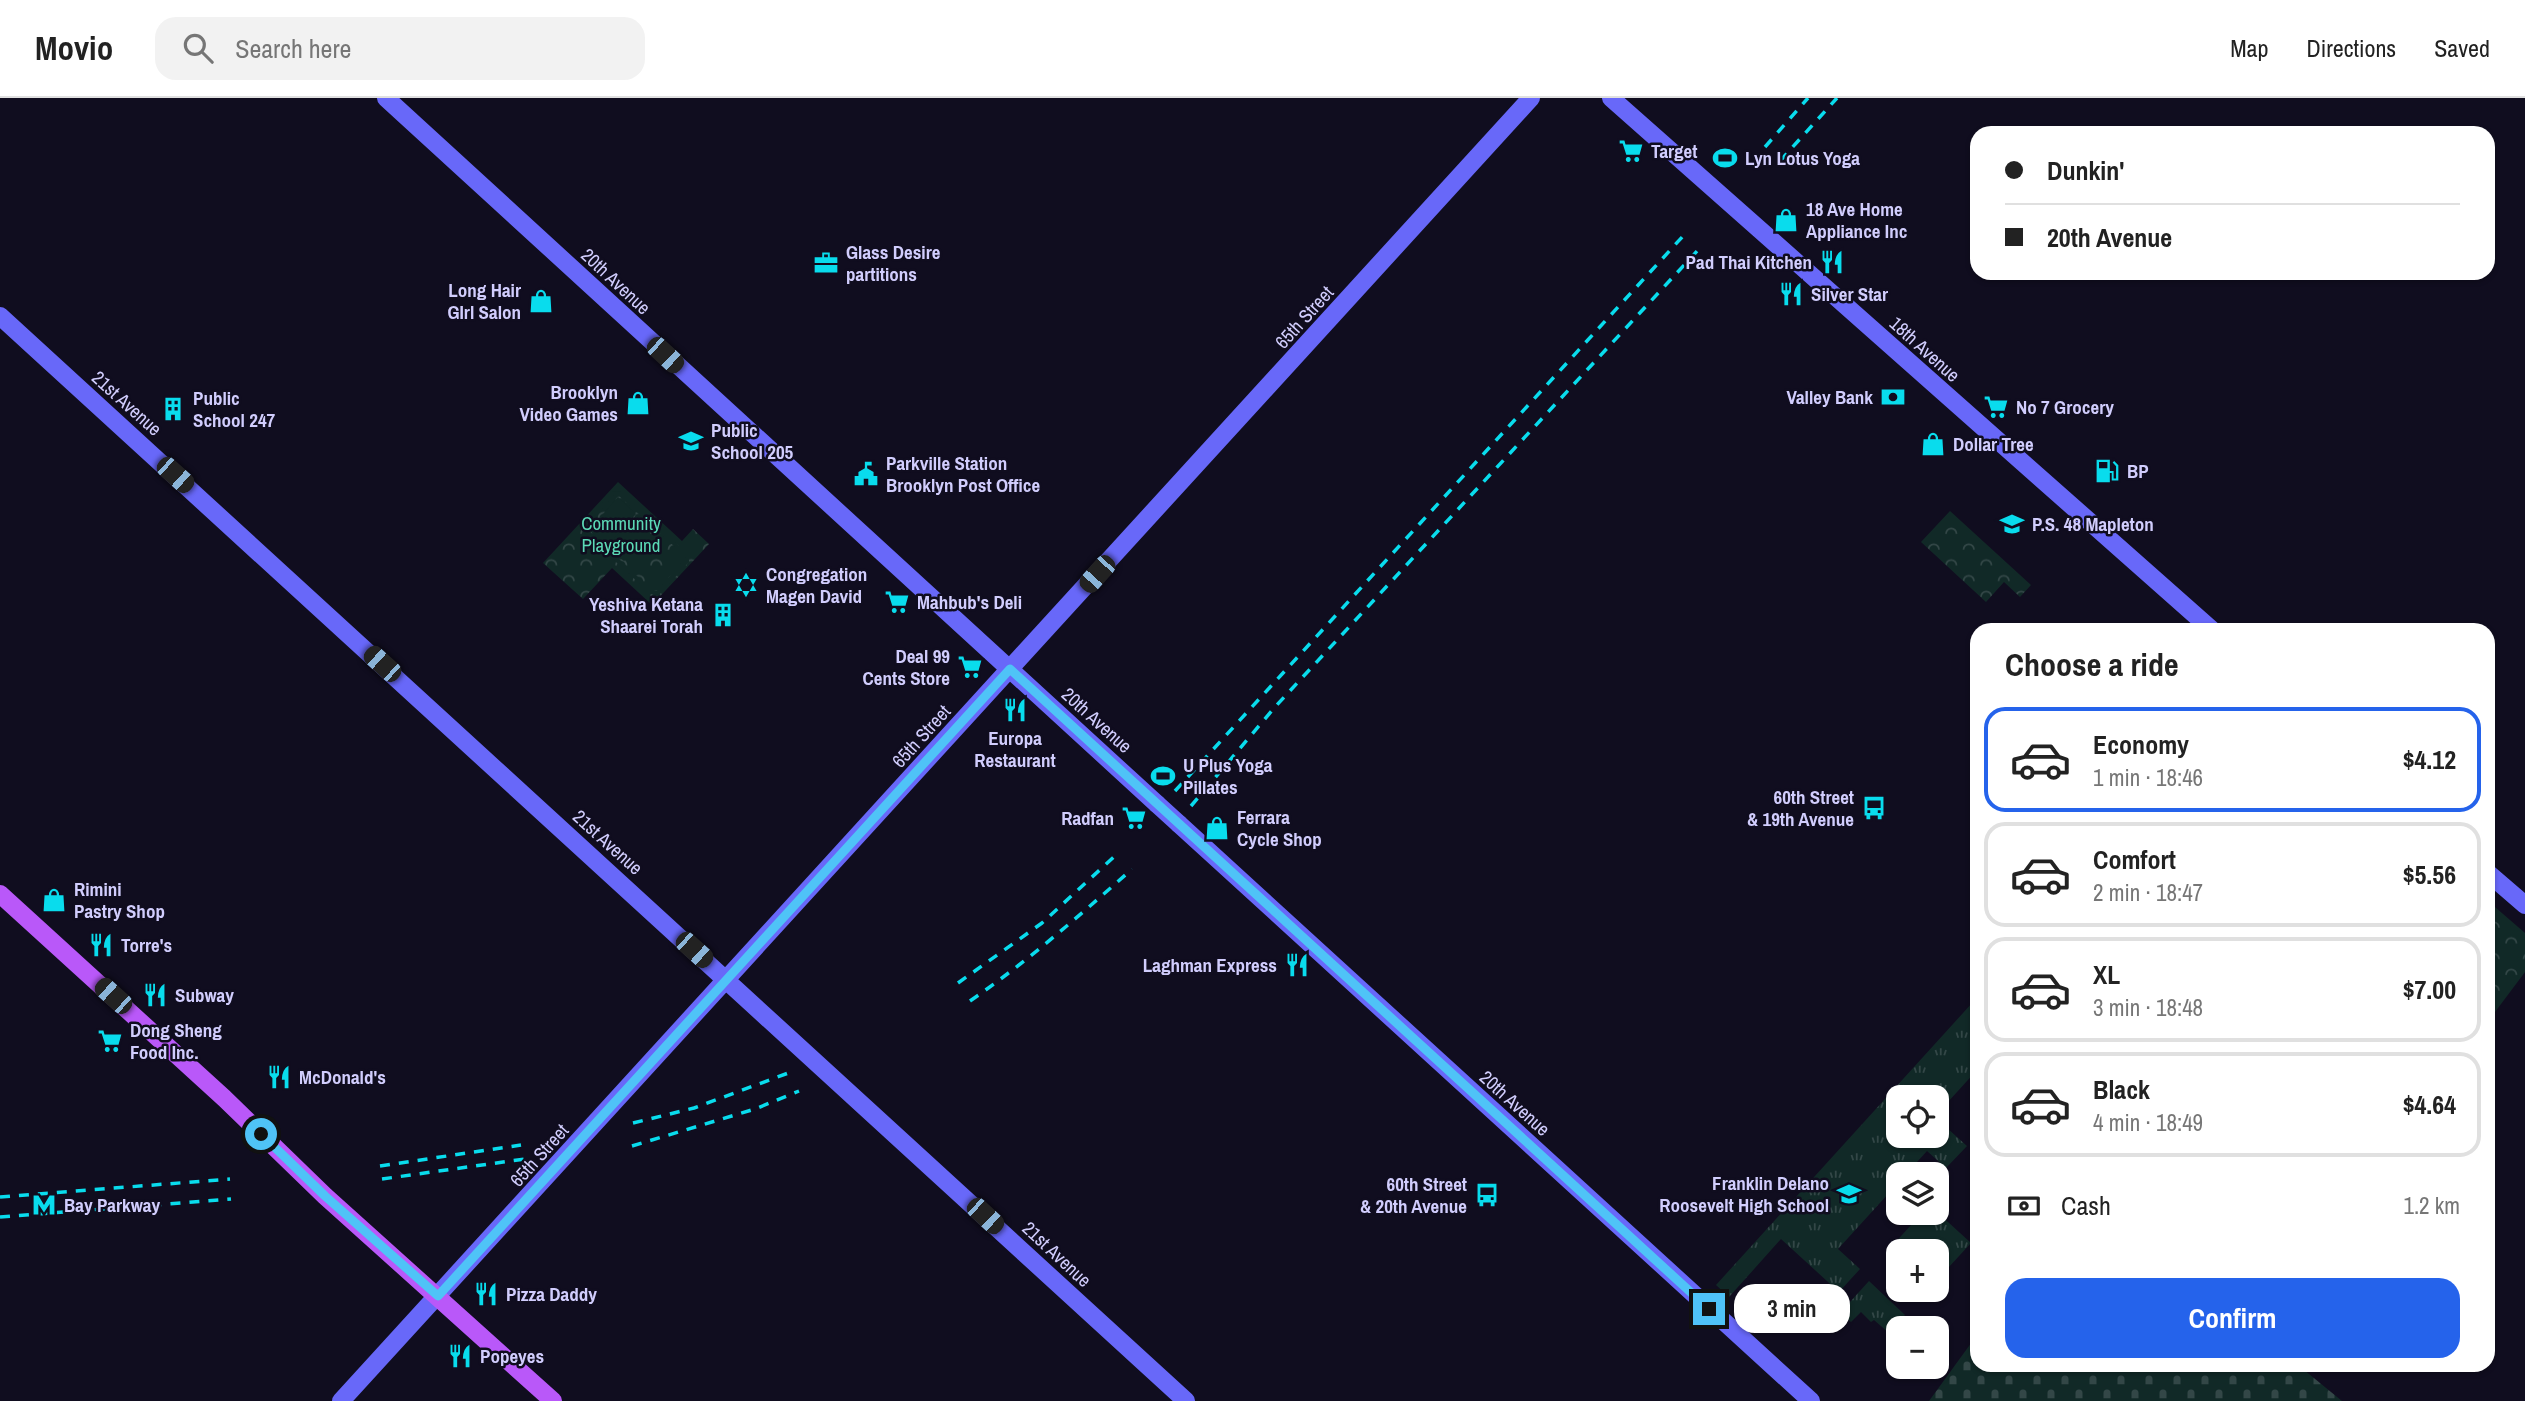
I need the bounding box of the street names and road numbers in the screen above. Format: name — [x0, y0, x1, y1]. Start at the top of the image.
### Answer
street label: 20th Avenue — [576, 242, 656, 320]
street label: 65th Street — [1269, 279, 1340, 354]
street label: 18th Avenue — [1884, 310, 1966, 388]
street label: 21st Avenue — [87, 365, 167, 441]
street label: 20th Avenue — [1056, 681, 1138, 759]
street label: 65th Street — [886, 698, 957, 773]
street label: 21st Avenue — [568, 804, 648, 880]
street label: 20th Avenue — [1474, 1064, 1556, 1142]
street label: 65th Street — [504, 1117, 575, 1192]
street label: 21st Avenue — [1017, 1215, 1097, 1293]

